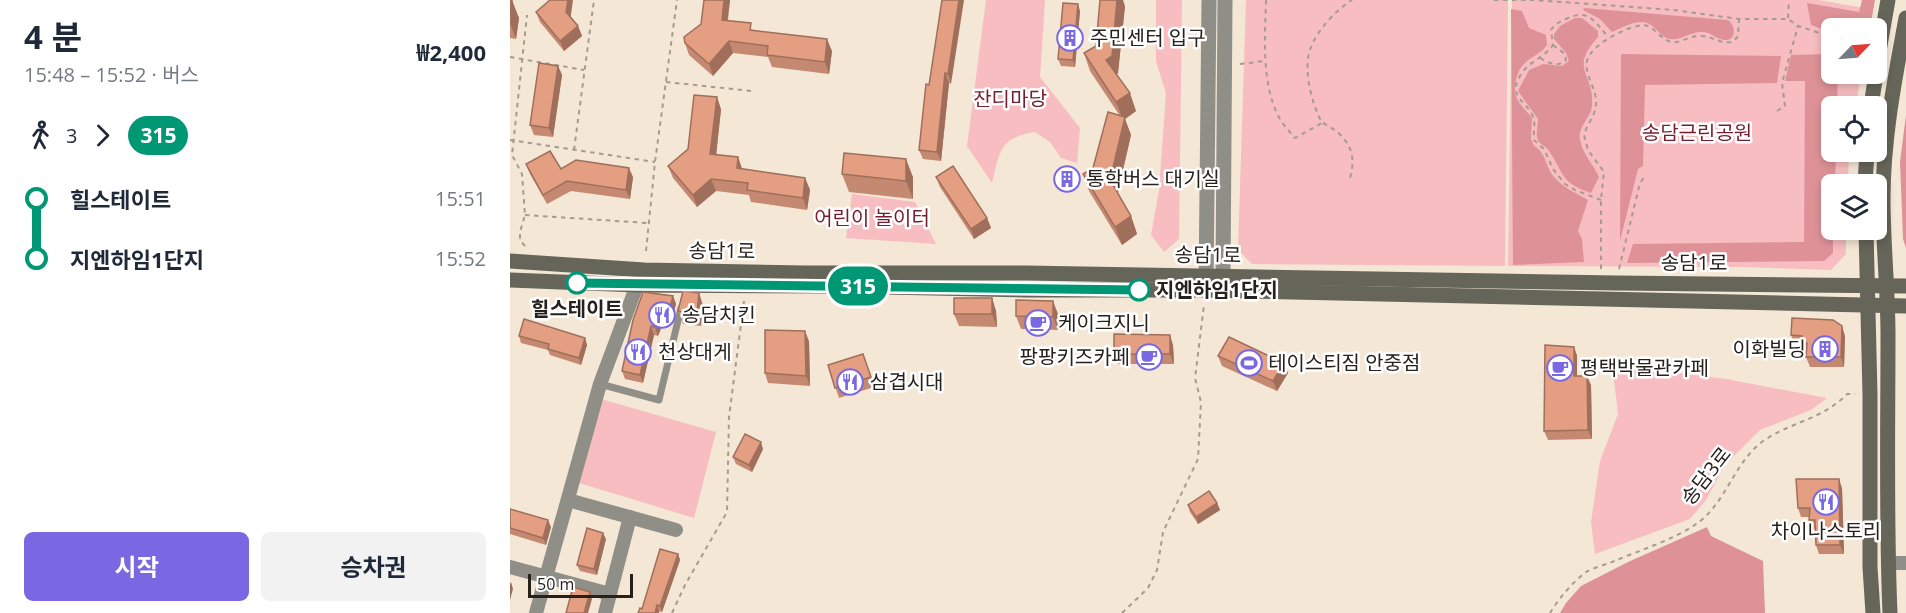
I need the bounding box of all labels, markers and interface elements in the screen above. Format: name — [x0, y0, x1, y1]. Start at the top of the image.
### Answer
text: 4 분 — [24, 14, 82, 59]
north arrow — [1821, 18, 1887, 84]
map controls — [1821, 18, 1887, 240]
building icon: 주민센터 입구 — [1055, 23, 1085, 53]
place label: 주민센터 입구 — [1090, 24, 1206, 51]
text: ₩2,400 — [416, 37, 486, 67]
text: 15:48 – 15:52 · 버스 — [24, 61, 199, 88]
park label: 잔디마당 — [973, 85, 1047, 112]
button: locate — [1821, 96, 1887, 162]
icon: walk — [24, 119, 57, 152]
icon: forward — [86, 119, 119, 152]
park label: 송담근린공원 — [1642, 119, 1752, 146]
text: 315 — [140, 121, 176, 149]
text: 3 — [66, 122, 77, 149]
building icon: 통학버스 대기실 — [1052, 164, 1082, 194]
place label: 통학버스 대기실 — [1086, 165, 1220, 192]
button: layers — [1821, 174, 1887, 240]
text: 힐스테이트 — [70, 184, 171, 214]
text: 15:51 — [435, 185, 486, 212]
park label: 어린이 놀이터 — [814, 204, 930, 231]
street label: 송담1로 — [688, 236, 756, 265]
street label: 송담1로 — [1174, 240, 1242, 269]
text: 지엔하임1단지 — [70, 244, 204, 274]
text: 15:52 — [435, 245, 486, 272]
street label: 송담1로 — [1661, 249, 1727, 276]
line badge: 315 — [824, 266, 892, 306]
marker: 힐스테이트 — [566, 272, 588, 294]
text: 315 — [840, 272, 876, 300]
place label: 지엔하임1단지 — [1156, 276, 1278, 303]
marker: 지엔하임1단지 — [1128, 279, 1150, 301]
place label: 힐스테이트 — [531, 295, 623, 322]
restaurant icon: 송담치킨 — [647, 300, 677, 330]
place label: 송담치킨 — [682, 301, 756, 328]
cafe icon: 케이크지니 — [1023, 308, 1053, 338]
place label: 케이크지니 — [1058, 309, 1150, 336]
building icon: 이화빌딩 — [1810, 334, 1840, 364]
place label: 이화빌딩 — [1732, 335, 1806, 362]
restaurant icon: 천상대게 — [623, 337, 653, 367]
place label: 천상대게 — [658, 338, 732, 365]
cafe icon: 팡팡키즈카페 — [1134, 342, 1164, 372]
place label: 팡팡키즈카페 — [1020, 343, 1130, 370]
sports icon: 테이스티짐 안중점 — [1234, 348, 1264, 378]
place label: 테이스티짐 안중점 — [1268, 349, 1420, 376]
cafe icon: 평택박물관카페 — [1545, 353, 1575, 383]
place label: 평택박물관카페 — [1580, 354, 1709, 381]
restaurant icon: 삼겹시대 — [835, 367, 865, 397]
place label: 삼겹시대 — [870, 368, 944, 395]
street label: 송담3로 — [1674, 441, 1737, 510]
restaurant icon: 차이나스토리 — [1811, 487, 1841, 517]
place label: 차이나스토리 — [1771, 517, 1881, 544]
button: 시작 — [24, 532, 249, 601]
button: 승차권 — [261, 532, 486, 601]
scale bar — [528, 571, 633, 598]
text: 50 m — [537, 573, 574, 595]

